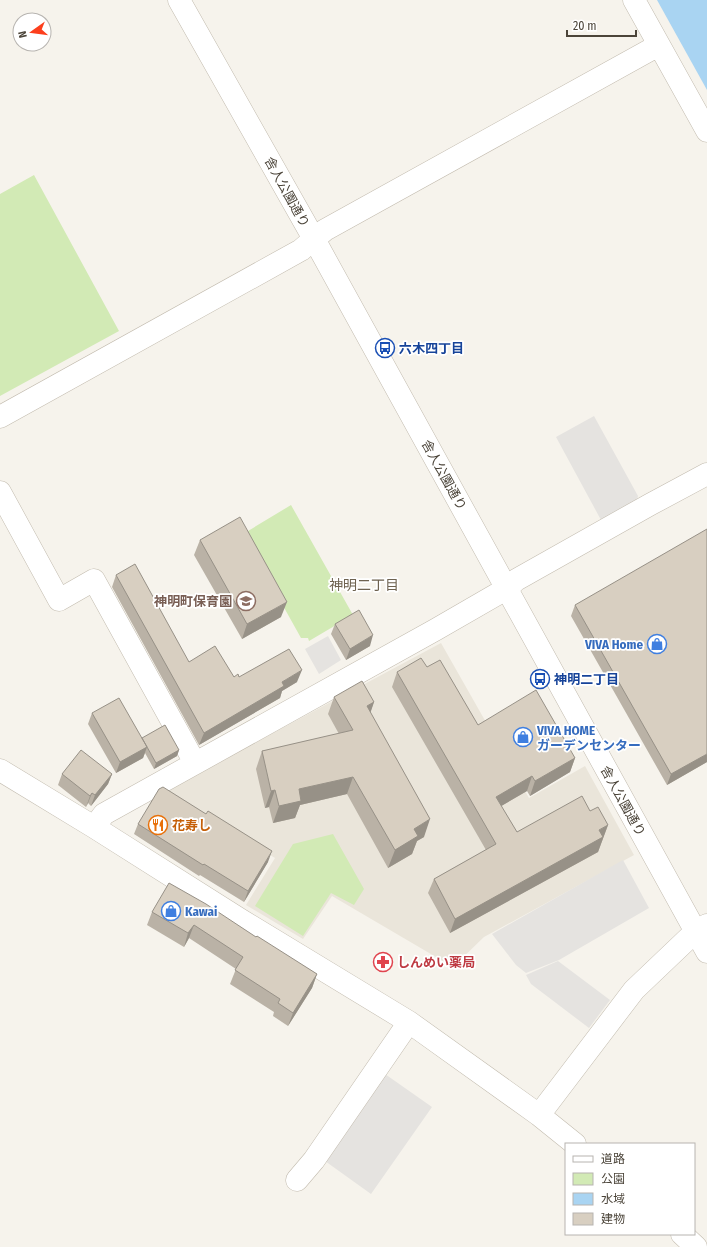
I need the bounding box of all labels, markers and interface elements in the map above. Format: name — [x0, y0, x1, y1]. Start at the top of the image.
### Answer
north arrow — [12, 12, 52, 52]
scale bar — [567, 12, 636, 38]
text: 20 m — [573, 19, 597, 33]
text: N — [16, 30, 30, 39]
street label: 舎人公園通り — [262, 154, 312, 230]
bus stop icon: 六木四丁目 — [374, 337, 396, 359]
place label: 六木四丁目 — [399, 341, 464, 356]
street label: 舎人公園通り — [419, 437, 469, 513]
district label: 神明二丁目 — [329, 577, 399, 594]
school or university icon: 神明町保育園 — [235, 590, 257, 612]
place label: 神明町保育園 — [154, 594, 232, 609]
shop icon: VIVA Home — [646, 633, 668, 655]
place label: VIVA Home — [584, 637, 643, 652]
bus stop icon: 神明二丁目 — [529, 668, 551, 690]
place label: 神明二丁目 — [554, 672, 619, 687]
place label: VIVA HOME ガーデンセンター — [536, 723, 641, 753]
shop icon: VIVA HOME ガーデンセンター — [512, 726, 534, 748]
street label: 舎人公園通り — [598, 763, 648, 839]
restaurant icon: 花寿し — [147, 814, 169, 836]
place label: 花寿し — [172, 818, 211, 833]
shop icon: Kawai — [160, 900, 182, 922]
place label: Kawai — [185, 904, 217, 919]
pharmacy icon: しんめい薬局 — [372, 951, 394, 973]
place label: しんめい薬局 — [397, 955, 475, 970]
legend — [565, 1143, 695, 1235]
text: 道路 — [601, 1152, 625, 1166]
text: 公園 — [601, 1172, 625, 1186]
text: 水域 — [601, 1192, 625, 1206]
text: 建物 — [601, 1212, 625, 1226]

